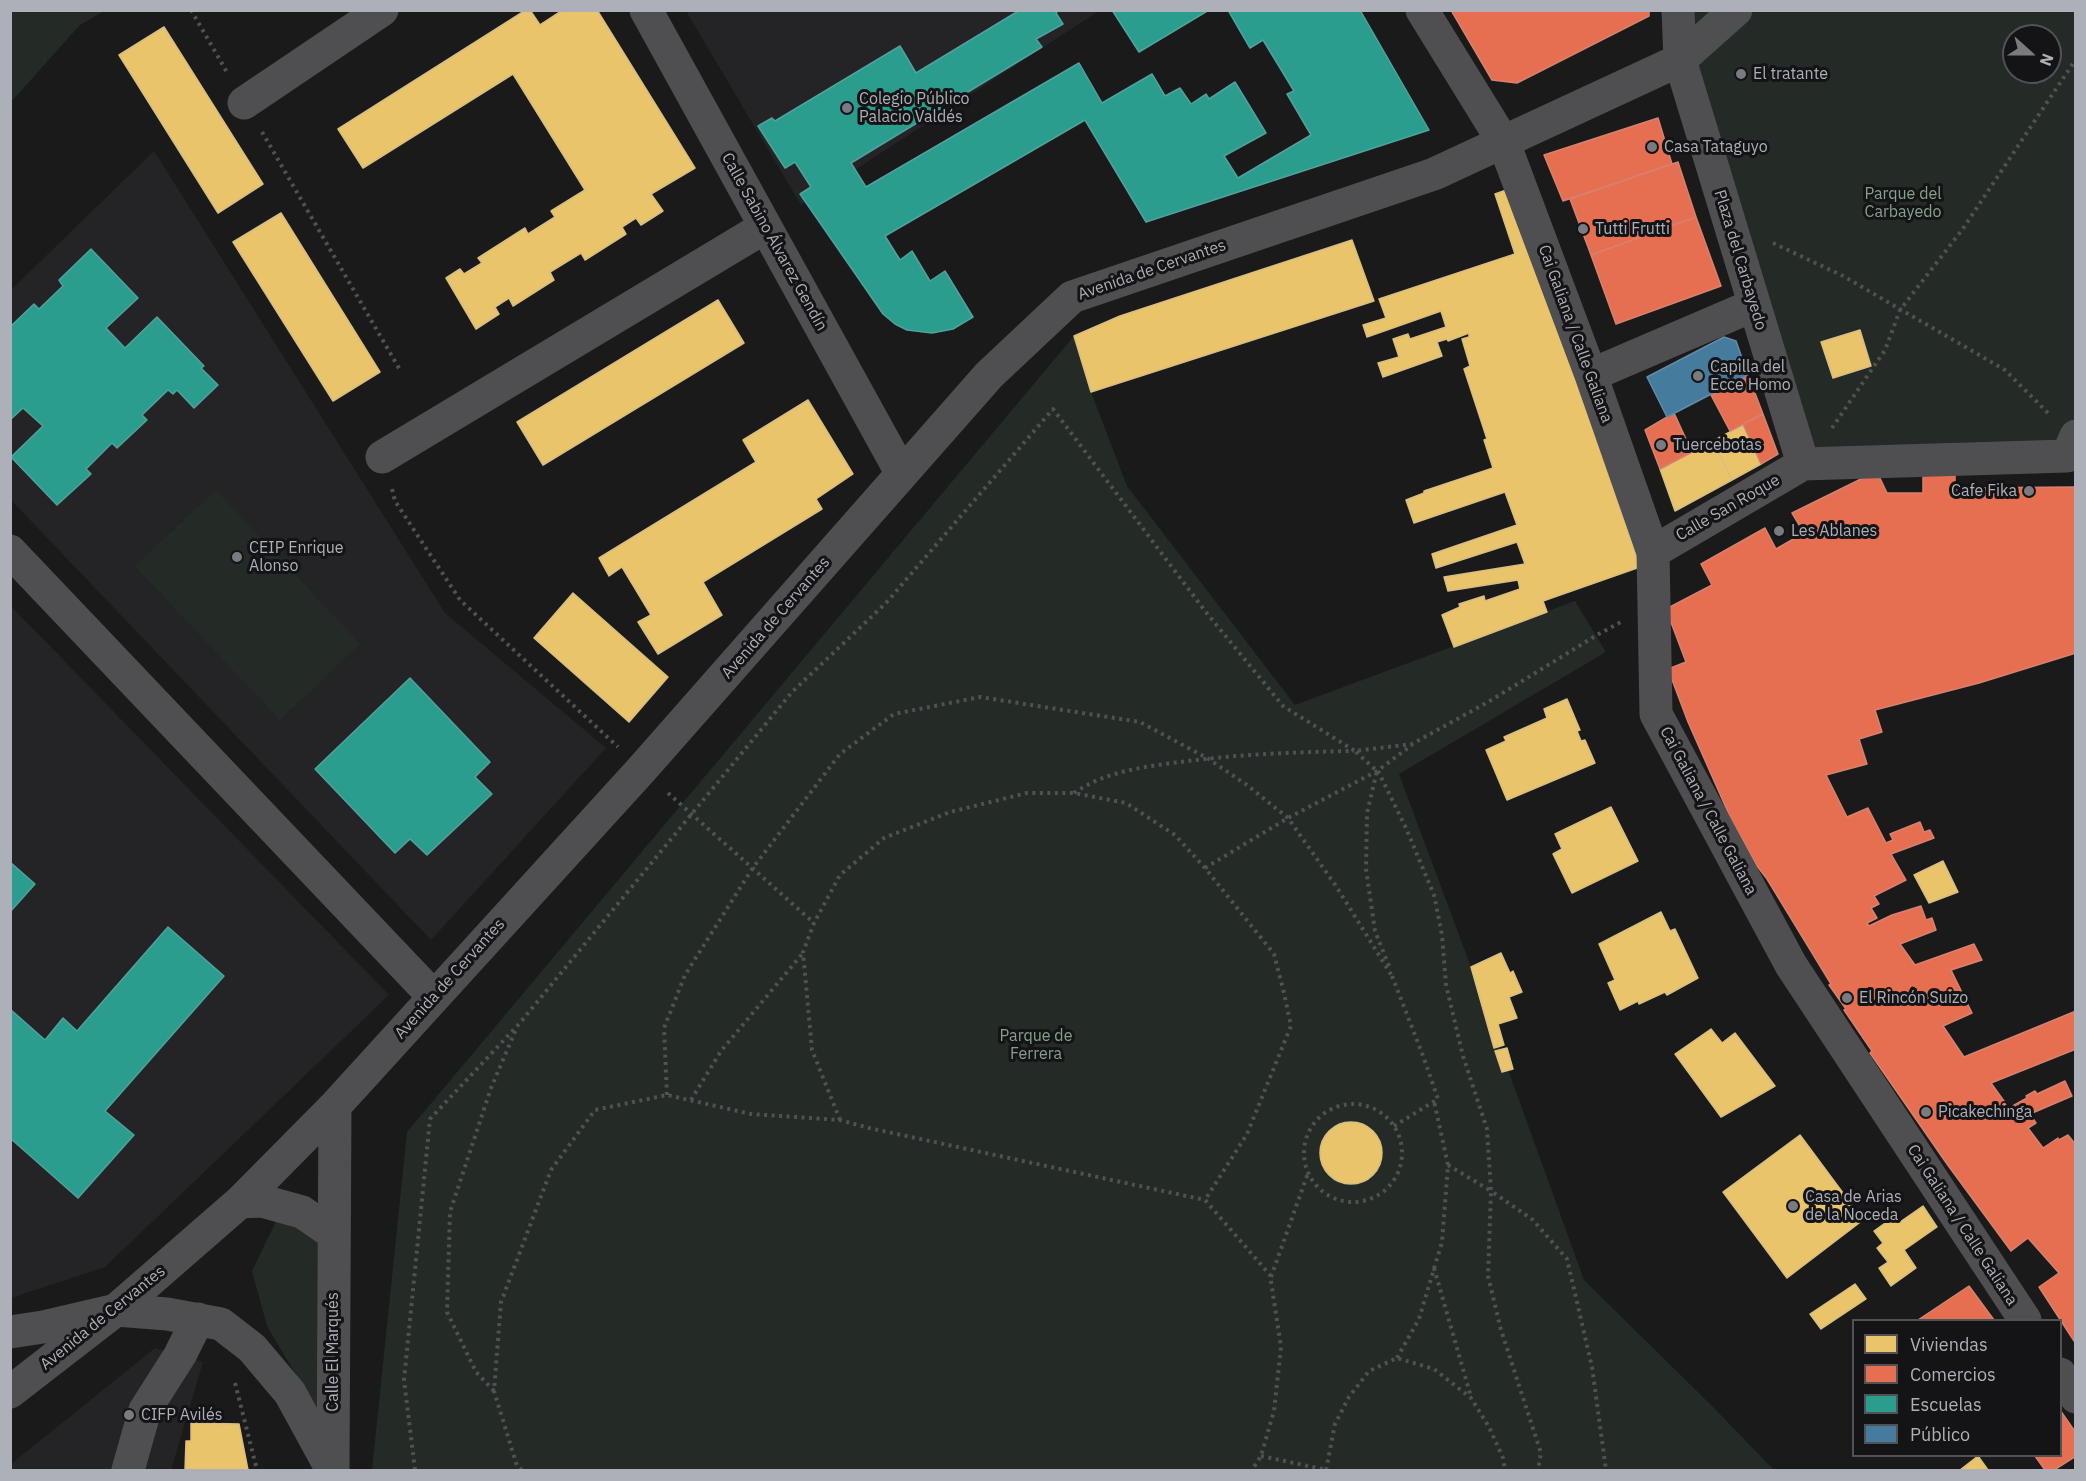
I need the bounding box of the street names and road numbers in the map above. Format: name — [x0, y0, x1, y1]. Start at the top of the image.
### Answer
street label: Calle Sabino Álvarez Gendín — [717, 150, 831, 334]
street label: Plaza del Carbayedo — [1710, 188, 1770, 332]
street label: Avenida de Cervantes — [1075, 236, 1229, 304]
street label: Cai Galiana / Calle Galiana — [1534, 242, 1616, 426]
street label: Calle San Roque — [1673, 471, 1783, 545]
street label: Avenida de Cervantes — [718, 553, 834, 683]
street label: Cai Galiana / Calle Galiana — [1655, 724, 1761, 898]
street label: Avenida de Cervantes — [391, 915, 509, 1043]
street label: Cai Galiana / Calle Galiana — [1903, 1141, 2021, 1309]
street label: Avenida de Cervantes — [37, 1262, 169, 1374]
street label: Calle El Marqués — [323, 1292, 343, 1412]

